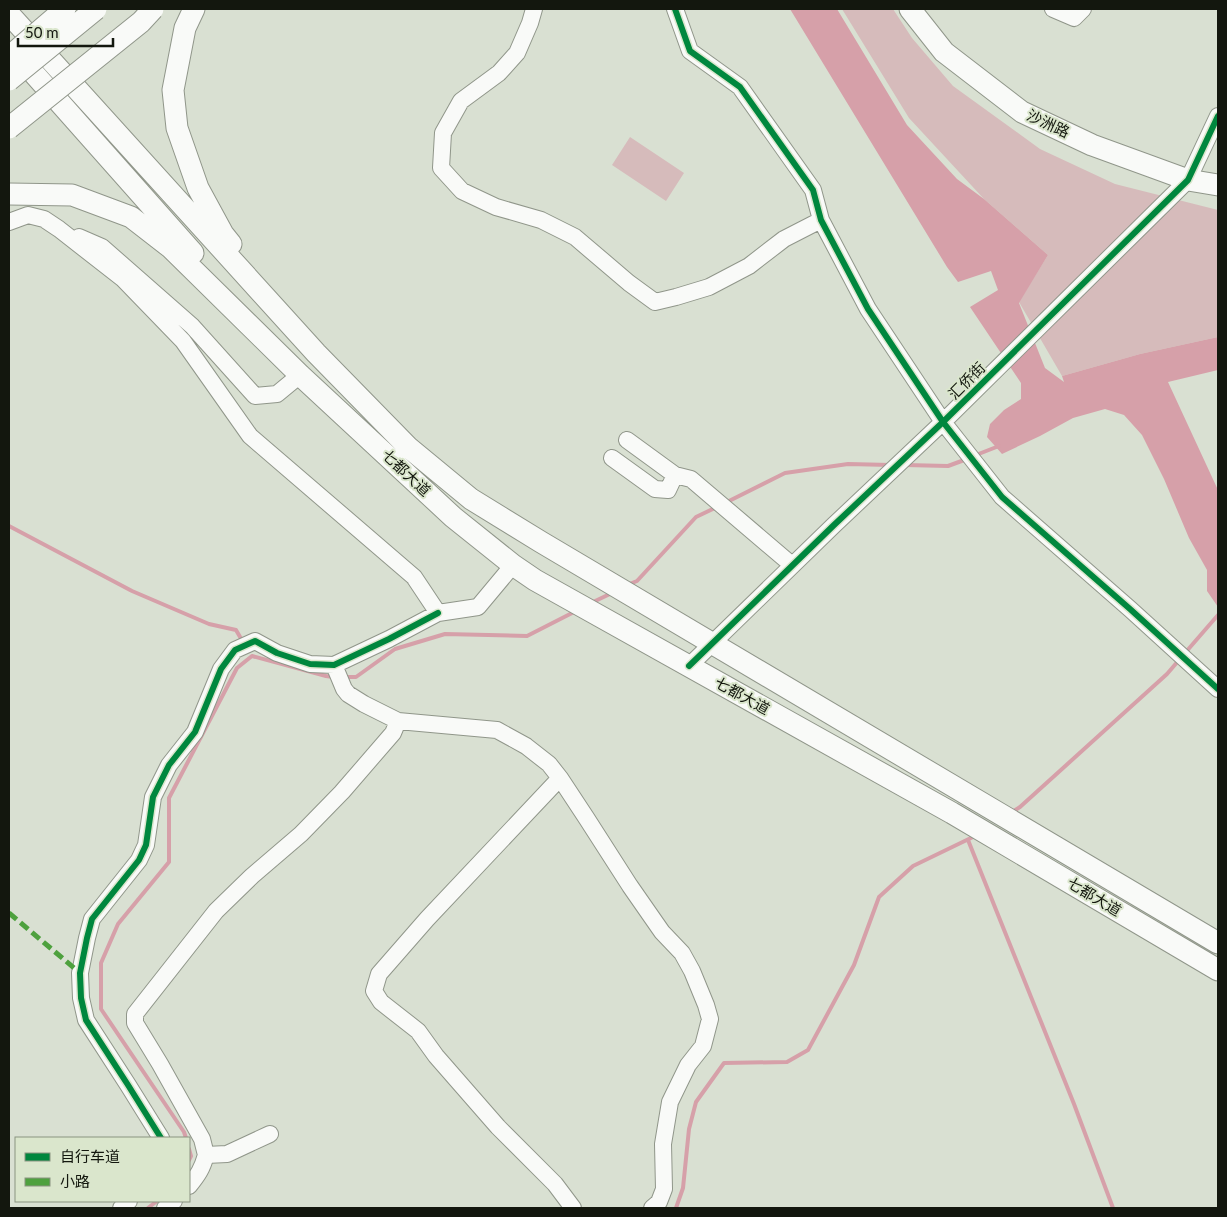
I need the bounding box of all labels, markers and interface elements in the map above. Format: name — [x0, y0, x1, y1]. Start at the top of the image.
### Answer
scale bar — [18, 15, 112, 47]
text: 50 m — [25, 23, 59, 41]
street label: 沙洲路 — [1024, 105, 1073, 141]
street label: 汇侨街 — [944, 358, 989, 403]
street label: 七都大道 — [379, 445, 435, 499]
street label: 七都大道 — [712, 673, 773, 718]
street label: 七都大道 — [1064, 873, 1125, 919]
legend — [15, 1137, 190, 1202]
text: 自行车道 — [60, 1147, 120, 1165]
text: 小路 — [60, 1172, 90, 1190]

